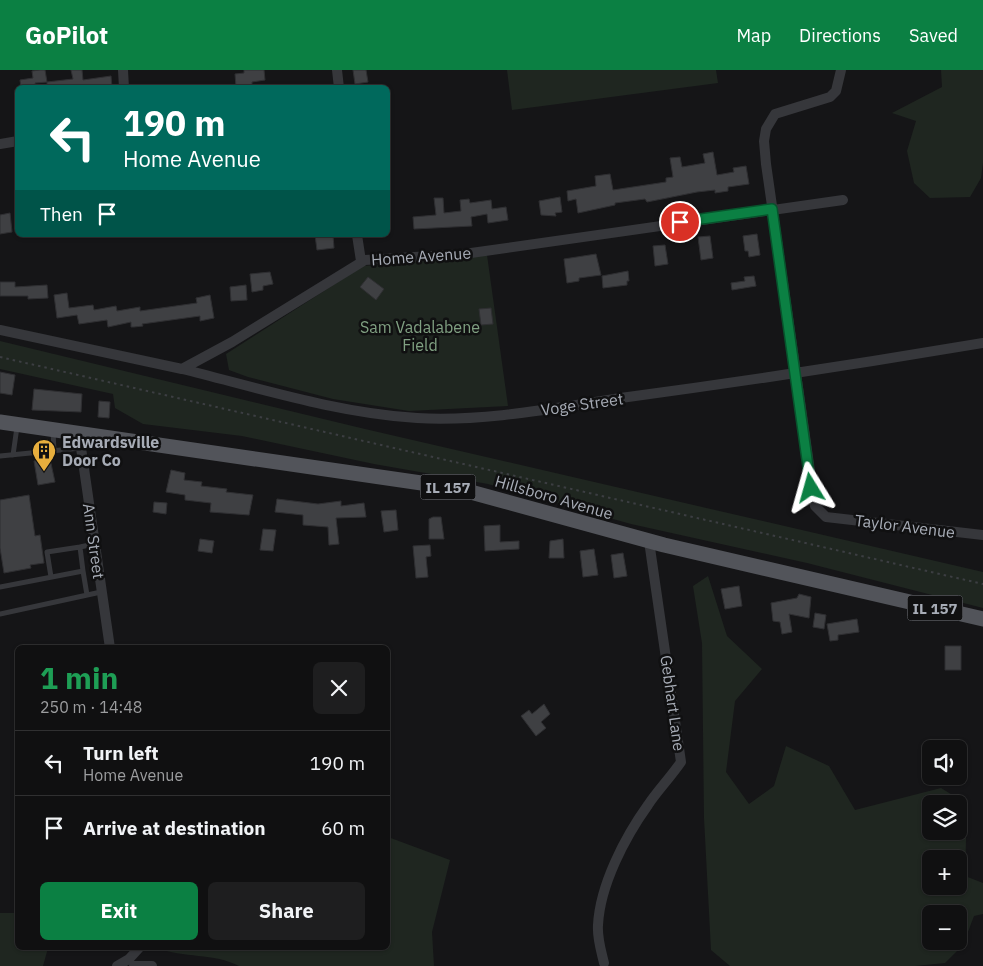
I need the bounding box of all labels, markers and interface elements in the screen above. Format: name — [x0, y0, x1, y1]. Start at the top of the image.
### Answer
text: GoPilot — [25, 19, 108, 51]
text: Map — [736, 24, 771, 47]
text: Directions — [799, 24, 881, 47]
text: Saved — [909, 24, 958, 47]
text: 190 m — [123, 100, 226, 146]
icon: left — [40, 105, 105, 170]
text: Home Avenue — [123, 144, 261, 173]
icon: arrive — [93, 200, 121, 228]
pin — [659, 201, 701, 243]
text: Then — [40, 202, 83, 226]
icon: arrive — [666, 208, 694, 236]
street label: Home Avenue — [370, 243, 472, 269]
park label: Sam Vadalabene Field — [360, 317, 480, 355]
street label: Voge Street — [539, 388, 625, 420]
place label: Edwardsville Door Co — [62, 432, 159, 470]
building icon: Edwardsville Door Co — [31, 438, 57, 472]
position arrow — [784, 461, 836, 513]
street label: Hillsboro Avenue — [493, 471, 616, 523]
road number: IL 157 — [420, 474, 476, 500]
street label: Ann Street — [79, 502, 109, 580]
street label: Taylor Avenue — [854, 510, 956, 542]
road number: IL 157 — [908, 596, 962, 620]
street label: Gebhart Lane — [656, 654, 690, 752]
text: 1 min — [40, 658, 118, 697]
button: close — [313, 662, 365, 714]
text: 250 m · 14:48 — [40, 697, 142, 717]
map controls — [922, 740, 967, 950]
button: sound — [922, 740, 967, 785]
text: Turn left — [83, 741, 159, 765]
icon: left — [40, 749, 68, 777]
text: 190 m — [310, 751, 365, 775]
text: Home Avenue — [83, 765, 183, 785]
button: layers — [922, 795, 967, 840]
icon: arrive — [40, 814, 68, 842]
text: Arrive at destination — [83, 816, 266, 840]
text: 60 m — [321, 816, 365, 840]
button: + — [922, 850, 967, 895]
button: Exit — [40, 882, 198, 940]
button: Share — [208, 882, 365, 940]
button: − — [922, 905, 967, 950]

